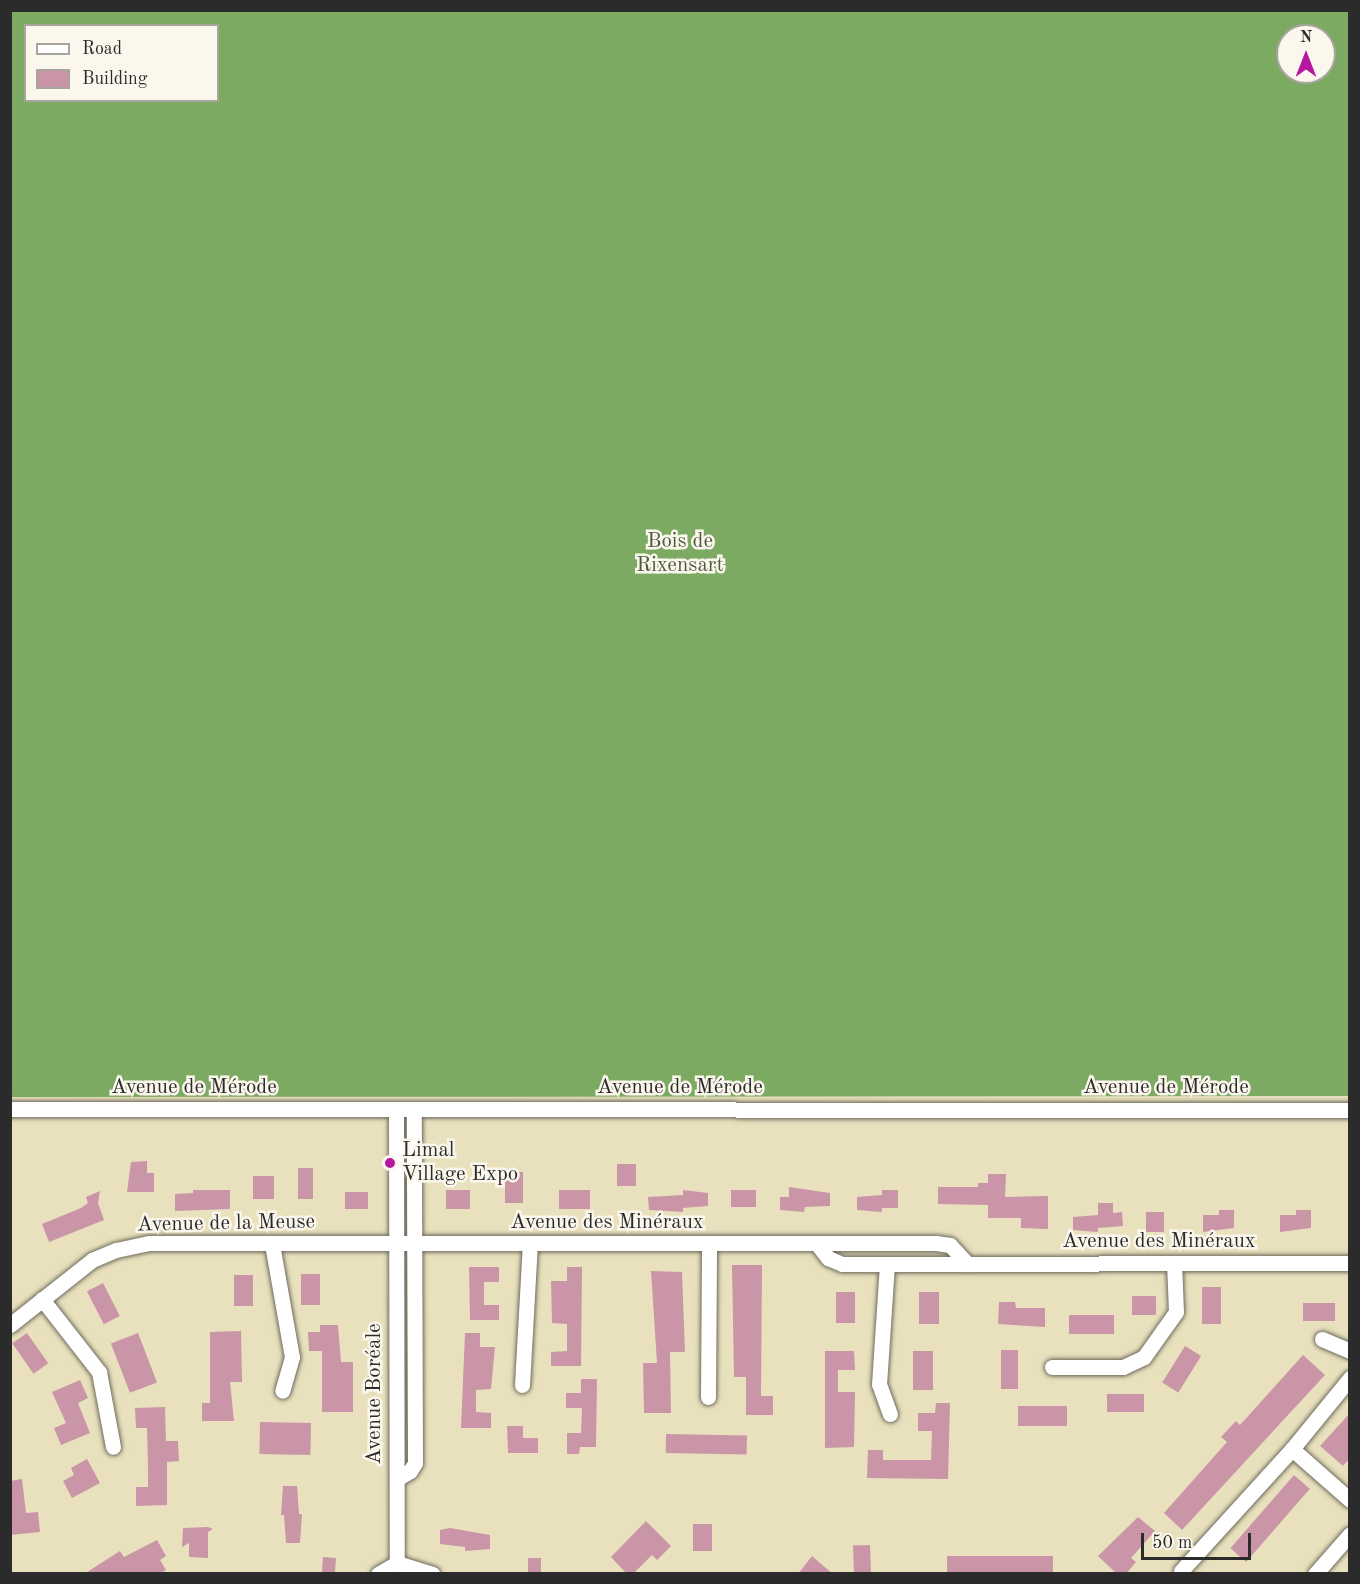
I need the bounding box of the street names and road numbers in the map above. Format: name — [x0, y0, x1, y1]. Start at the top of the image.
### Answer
street label: Avenue de Mérode — [111, 1075, 277, 1101]
street label: Avenue de Mérode — [597, 1075, 763, 1101]
street label: Avenue de Mérode — [1083, 1075, 1249, 1101]
street label: Avenue de la Meuse — [137, 1210, 315, 1238]
street label: Avenue des Minéraux — [510, 1210, 704, 1236]
street label: Avenue des Minéraux — [1062, 1229, 1256, 1255]
street label: Avenue Boréale — [362, 1323, 388, 1465]

